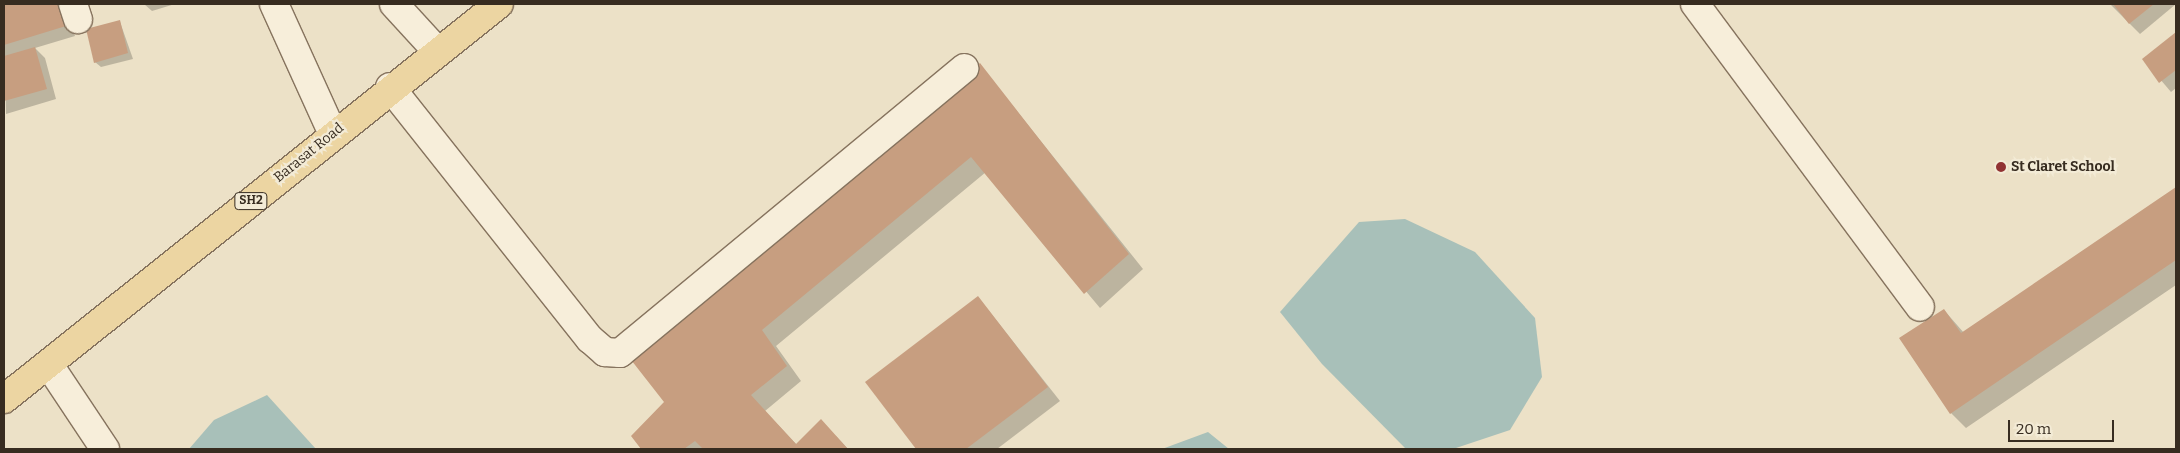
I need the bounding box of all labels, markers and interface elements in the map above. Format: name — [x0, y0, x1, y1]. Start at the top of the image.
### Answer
street label: Barasat Road — [271, 120, 347, 186]
place label: St Claret School — [2011, 159, 2115, 175]
marker: St Claret School — [1995, 161, 2007, 173]
road number: SH2 — [234, 192, 268, 210]
scale bar — [2010, 410, 2116, 442]
text: 20 m — [2016, 420, 2051, 438]

